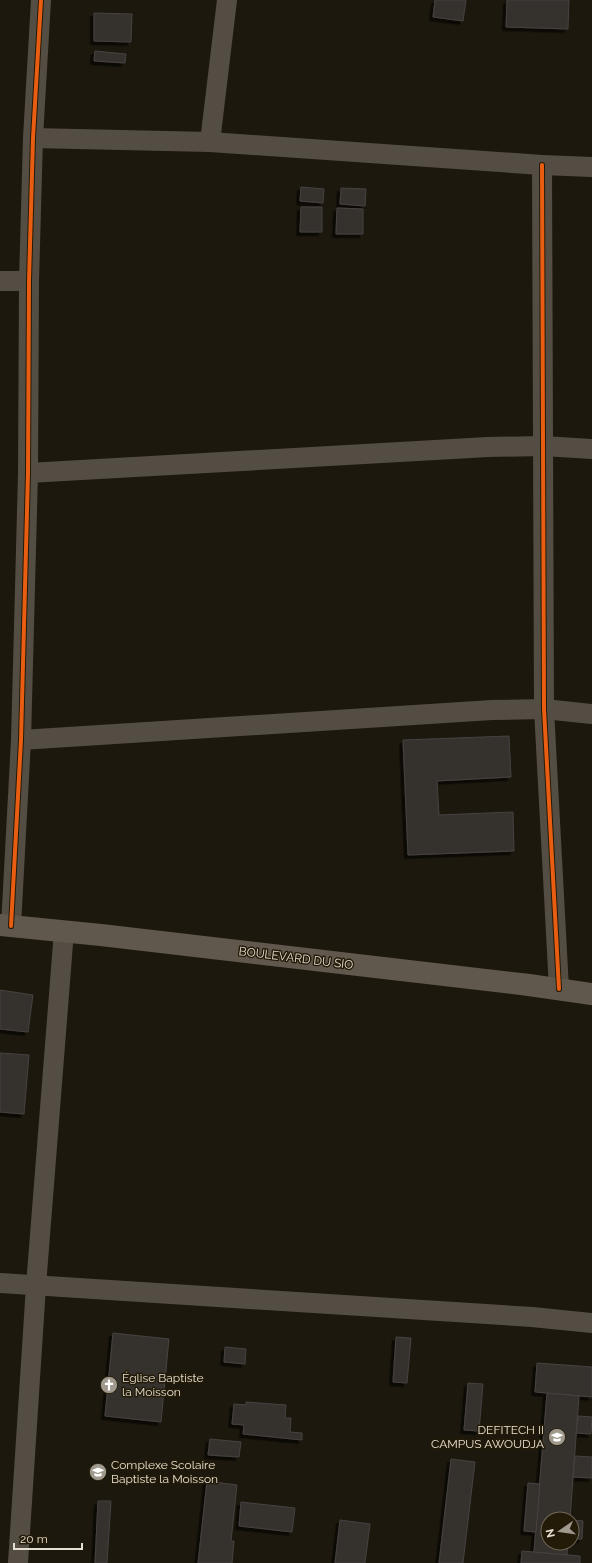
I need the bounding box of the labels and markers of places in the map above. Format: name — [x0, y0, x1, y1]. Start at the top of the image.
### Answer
place label: Église Baptiste la Moisson — [122, 1371, 204, 1399]
church icon: Église Baptiste la Moisson — [99, 1375, 119, 1395]
place label: DEFITECH II CAMPUS AWOUDJA — [431, 1423, 544, 1451]
school or university icon: DEFITECH II CAMPUS AWOUDJA — [547, 1427, 567, 1447]
place label: Complexe Scolaire Baptiste la Moisson — [111, 1458, 218, 1486]
school or university icon: Complexe Scolaire Baptiste la Moisson — [88, 1462, 108, 1482]

